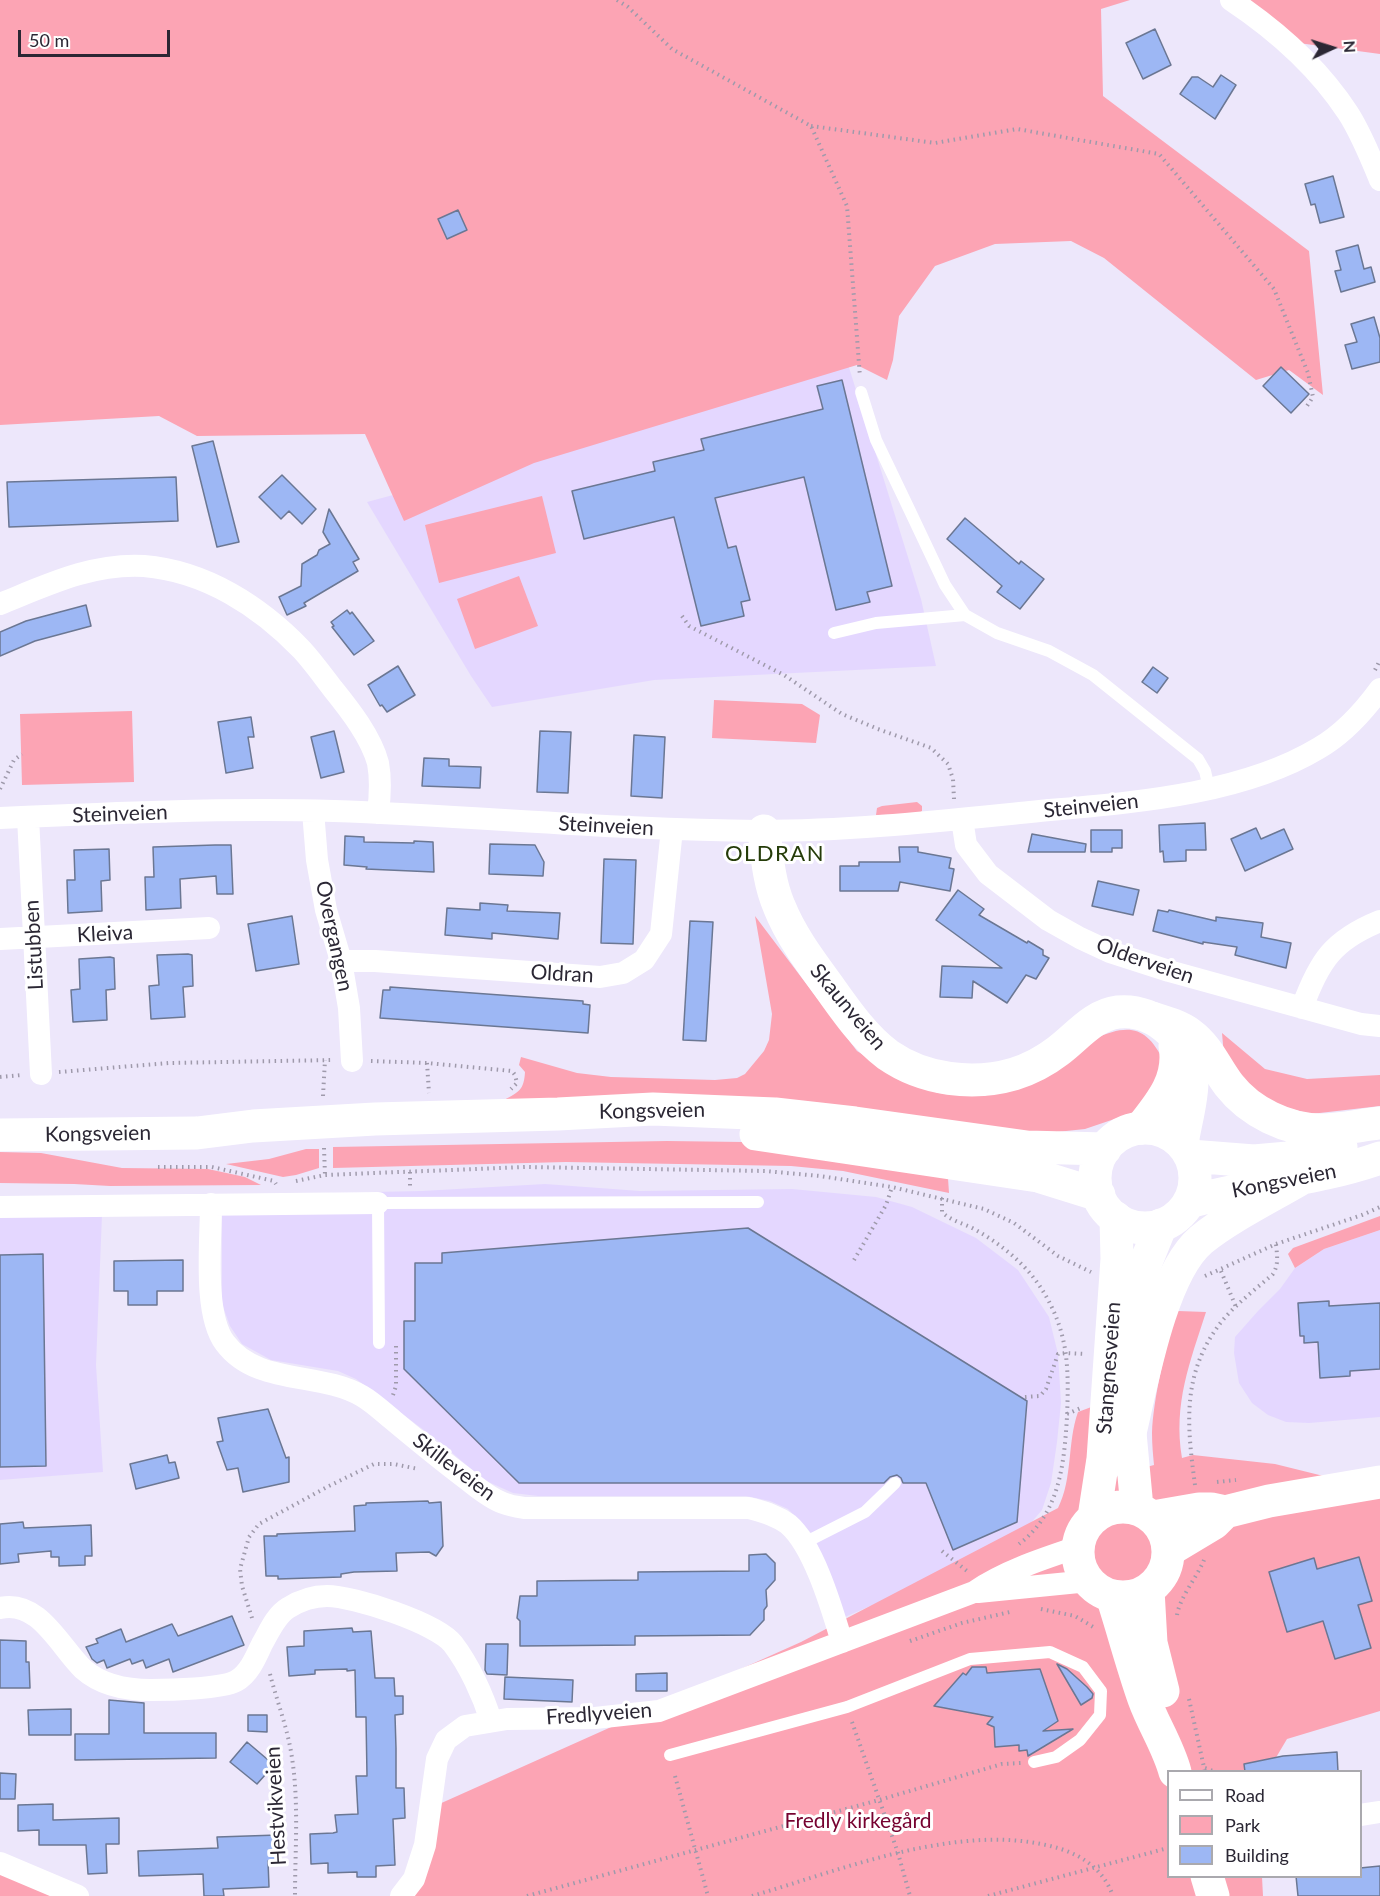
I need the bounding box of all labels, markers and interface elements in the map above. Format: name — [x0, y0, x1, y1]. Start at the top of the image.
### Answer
scale bar — [21, 18, 172, 56]
north arrow — [1302, 18, 1362, 78]
text: 50 m — [29, 29, 69, 51]
text: N — [1341, 40, 1360, 54]
street label: Steinveien — [1042, 788, 1140, 824]
street label: Steinveien — [72, 800, 168, 828]
street label: Steinveien — [558, 811, 654, 841]
district label: OLDRAN — [725, 841, 825, 867]
street label: Overgangen — [310, 878, 358, 994]
street label: Listubben — [19, 899, 49, 991]
street label: Kleiva — [76, 920, 134, 948]
street label: Olderveien — [1093, 933, 1197, 989]
street label: Skaunveien — [805, 959, 891, 1055]
street label: Oldran — [530, 960, 594, 988]
street label: Kongsveien — [599, 1097, 705, 1125]
street label: Kongsveien — [45, 1120, 151, 1148]
street label: Kongsveien — [1230, 1159, 1338, 1203]
street label: Stangnesveien — [1092, 1301, 1126, 1435]
street label: Skilleveien — [408, 1428, 500, 1506]
street label: Fredlyveien — [545, 1698, 653, 1730]
street label: Hestvikveien — [260, 1746, 292, 1866]
legend — [1167, 1770, 1362, 1878]
text: Road — [1225, 1784, 1265, 1806]
park label: Fredly kirkegård — [784, 1808, 932, 1834]
text: Park — [1225, 1814, 1260, 1836]
text: Building — [1225, 1844, 1289, 1866]

